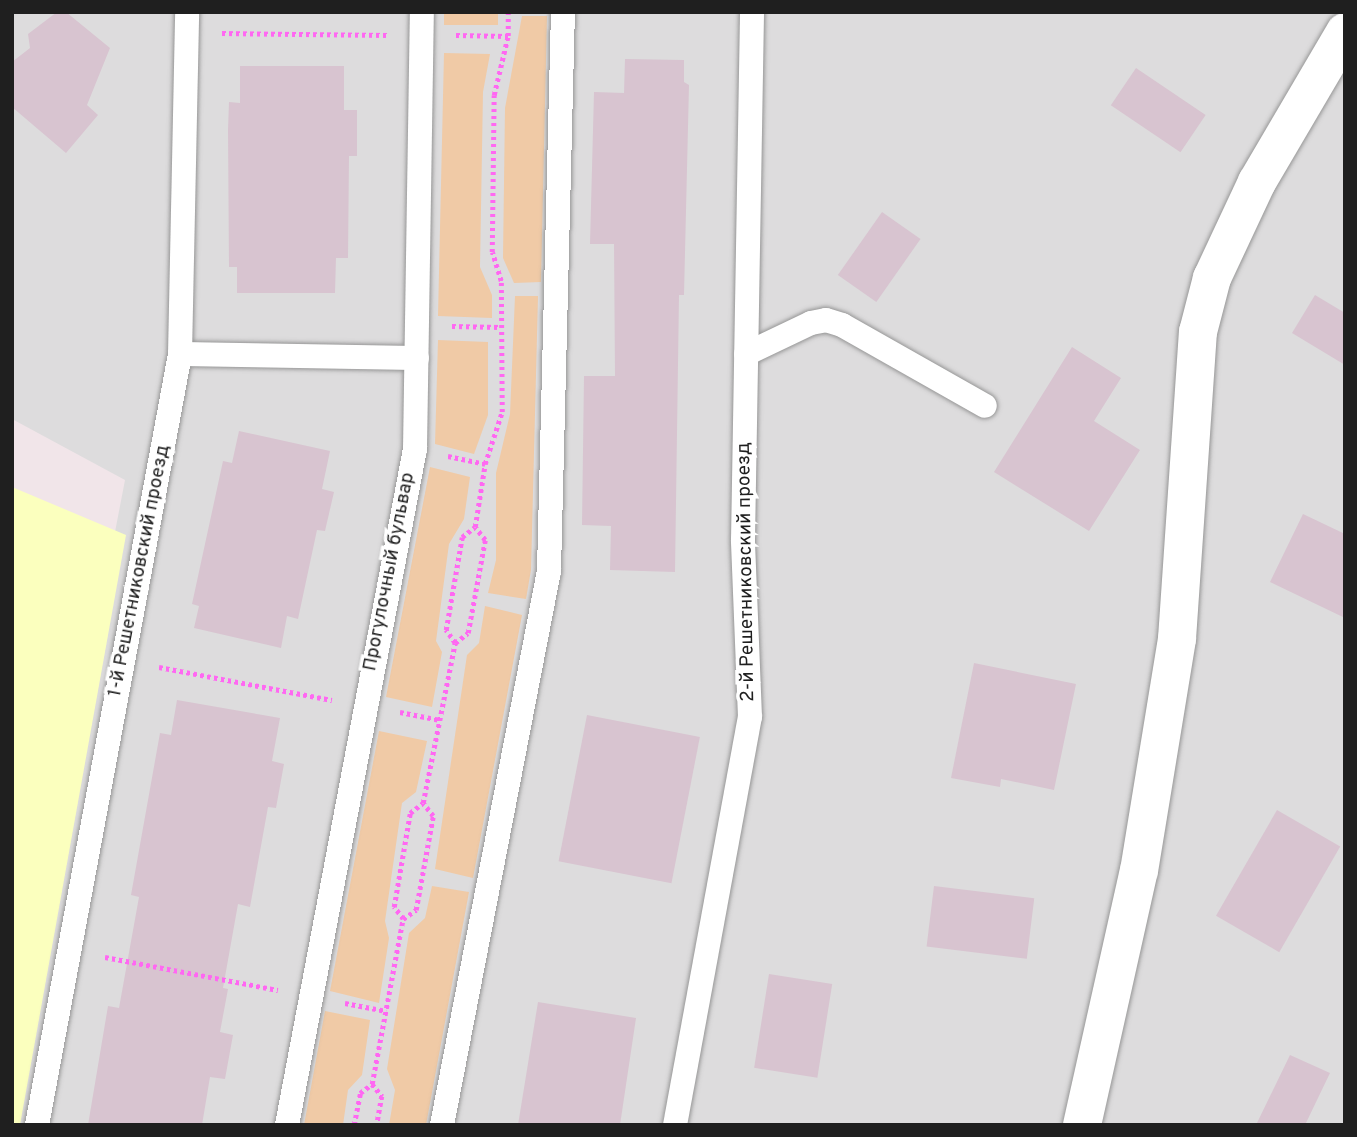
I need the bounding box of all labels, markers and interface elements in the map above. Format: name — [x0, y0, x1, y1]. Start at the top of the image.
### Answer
street label: 2-й Решетниковский проезд — [733, 442, 761, 702]
street label: 1-й Решетниковский проезд — [104, 443, 176, 699]
street label: Прогулочный бульвар — [360, 471, 420, 673]

